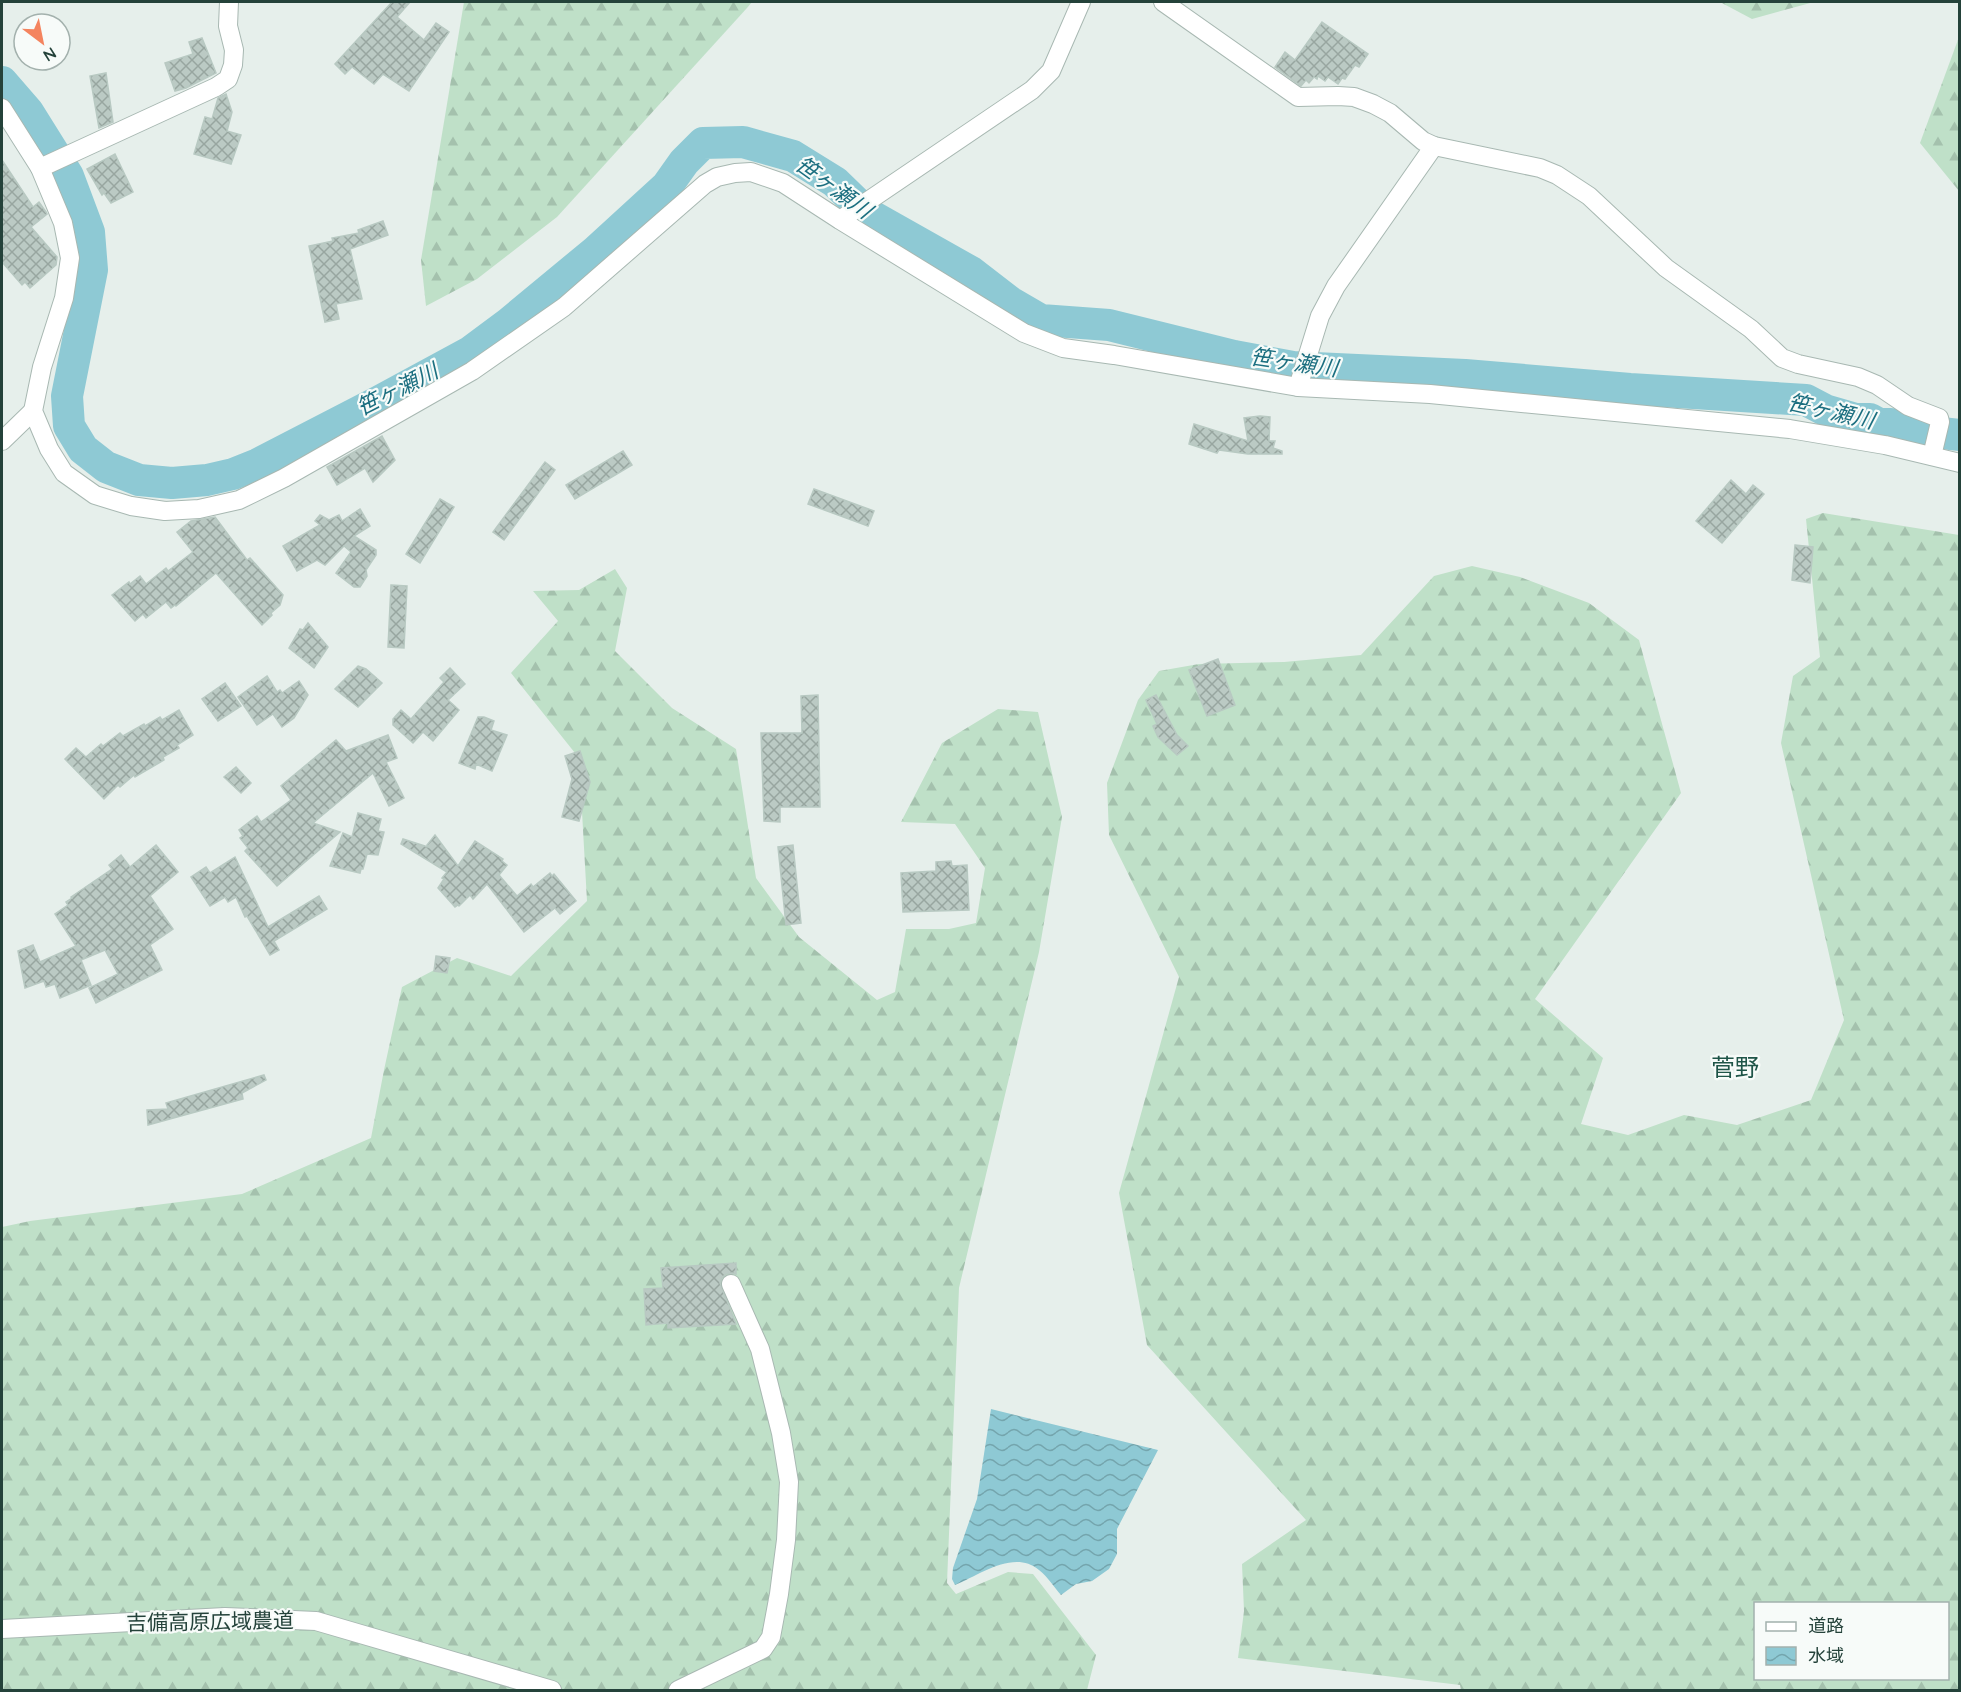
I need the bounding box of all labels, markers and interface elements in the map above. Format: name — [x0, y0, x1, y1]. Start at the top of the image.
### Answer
north arrow — [12, 12, 72, 72]
text: N — [40, 43, 60, 66]
water label: 笹ヶ瀬川 — [790, 150, 879, 225]
water label: 笹ヶ瀬川 — [1248, 342, 1341, 382]
water label: 笹ヶ瀬川 — [351, 356, 444, 421]
water label: 笹ヶ瀬川 — [1785, 387, 1879, 435]
district label: 菅野 — [1711, 1052, 1759, 1082]
legend — [1754, 1602, 1949, 1680]
street label: 吉備高原広域農道 — [126, 1607, 294, 1635]
text: 道路 — [1808, 1614, 1844, 1637]
text: 水域 — [1808, 1644, 1844, 1667]

